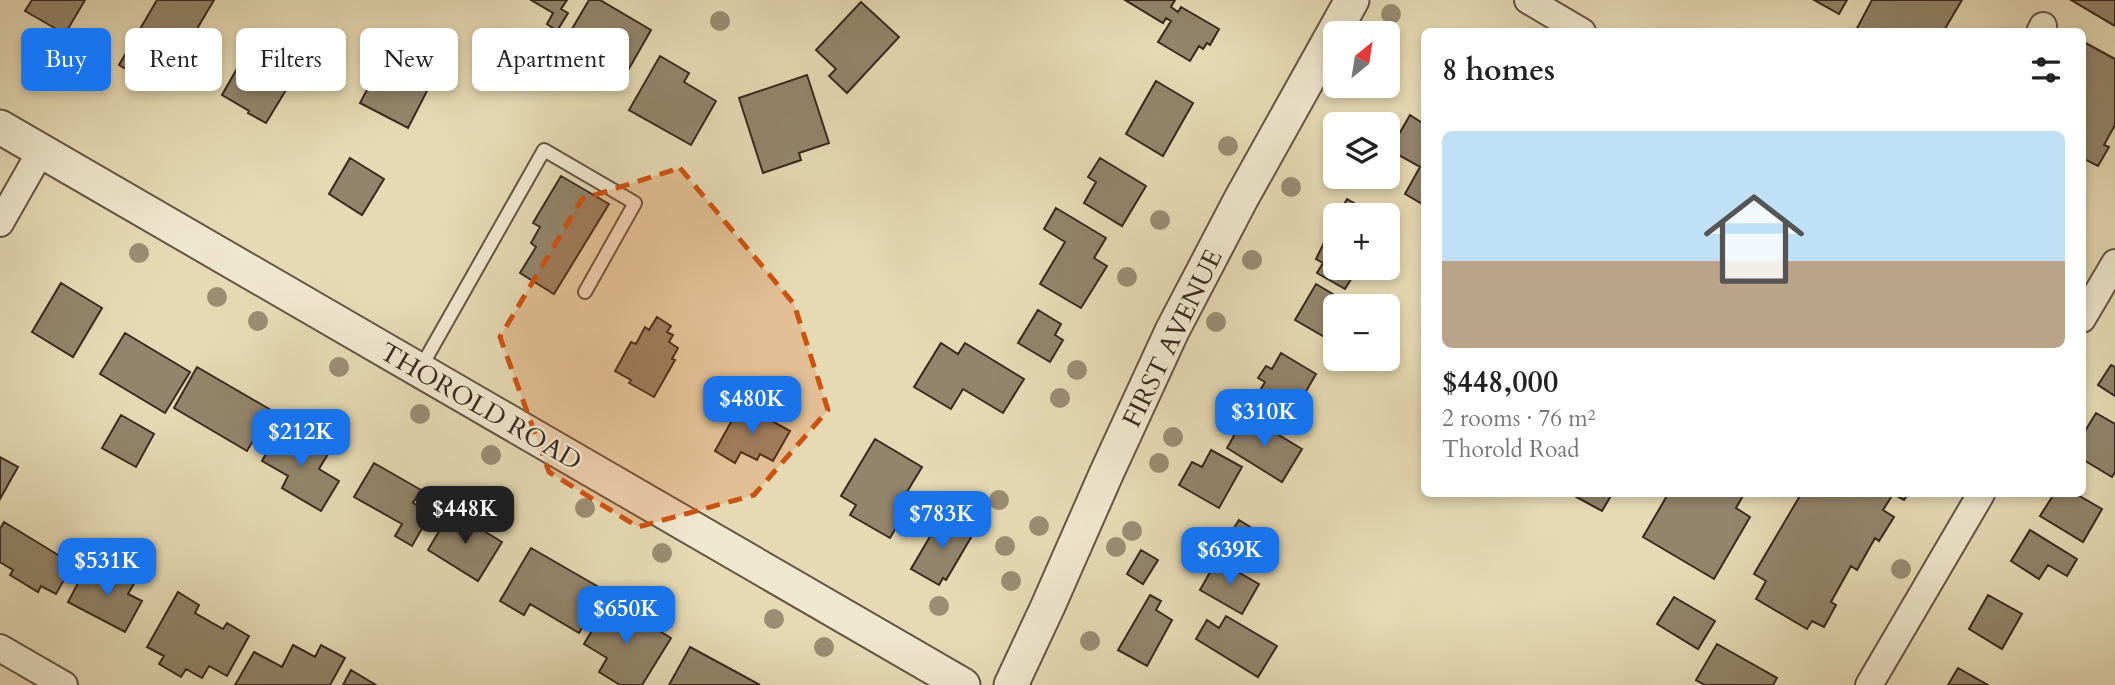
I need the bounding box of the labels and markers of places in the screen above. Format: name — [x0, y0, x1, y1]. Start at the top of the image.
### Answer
pin: $480K — [703, 376, 801, 436]
pin: $310K — [1215, 390, 1313, 449]
pin: $212K — [252, 410, 350, 469]
pin: $448K — [416, 486, 514, 546]
pin: $783K — [893, 491, 991, 551]
pin: $639K — [1181, 528, 1279, 587]
pin: $531K — [58, 538, 156, 598]
pin: $650K — [577, 586, 675, 646]

